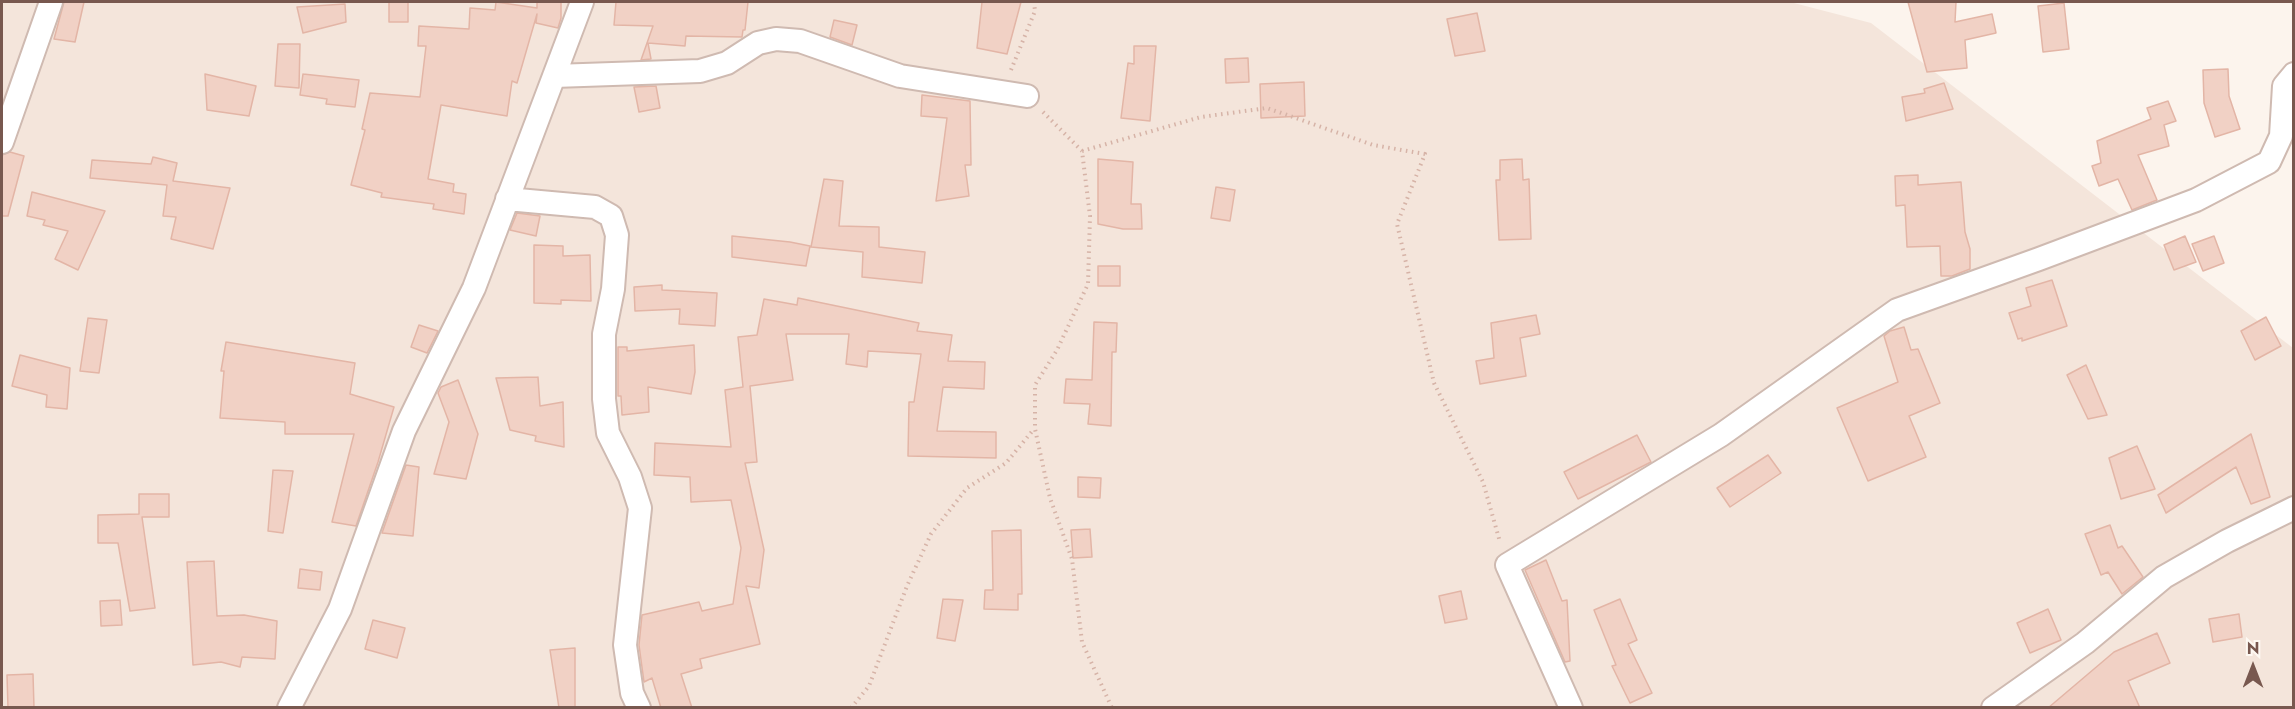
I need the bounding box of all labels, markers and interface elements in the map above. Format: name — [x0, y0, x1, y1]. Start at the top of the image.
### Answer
north arrow — [2223, 637, 2283, 697]
text: N — [2247, 637, 2259, 660]

